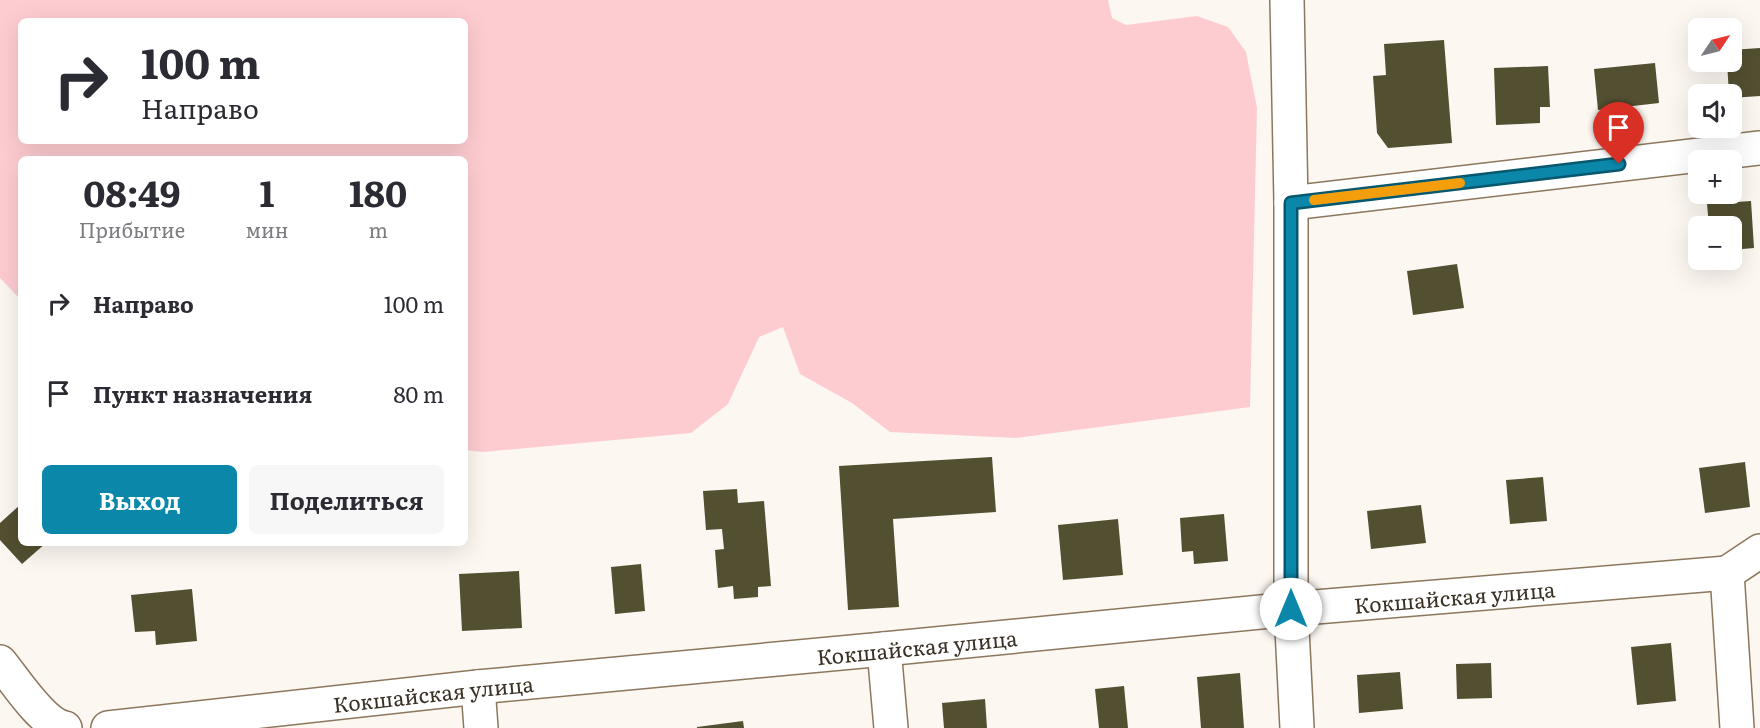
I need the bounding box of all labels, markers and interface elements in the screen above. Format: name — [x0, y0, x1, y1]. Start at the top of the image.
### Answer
north arrow — [1688, 18, 1742, 72]
map controls — [1688, 18, 1742, 270]
text: 100 m — [141, 30, 260, 92]
icon: right — [42, 42, 120, 120]
button: sound — [1688, 84, 1742, 138]
text: Направо — [141, 87, 259, 127]
pin — [1593, 102, 1644, 164]
icon: arrive — [1602, 111, 1635, 144]
button: + — [1688, 150, 1742, 204]
text: 08:49 — [83, 165, 180, 218]
text: 1 — [260, 165, 274, 218]
text: 180 — [349, 165, 407, 218]
text: Прибытие — [79, 214, 185, 244]
text: мин — [246, 214, 288, 244]
text: m — [368, 214, 388, 244]
button: − — [1688, 216, 1742, 270]
icon: right — [42, 287, 75, 320]
text: Направо — [93, 287, 194, 320]
text: 100 m — [384, 287, 444, 320]
icon: arrive — [42, 377, 75, 410]
text: Пункт назначения — [93, 377, 312, 410]
text: 80 m — [393, 377, 444, 410]
button: Выход — [42, 465, 237, 534]
button: Поделиться — [249, 465, 444, 534]
street label: Кокшайская улица — [1353, 572, 1557, 619]
position arrow — [1259, 577, 1323, 641]
street label: Кокшайская улица — [815, 620, 1019, 671]
street label: Кокшайская улица — [331, 666, 535, 718]

